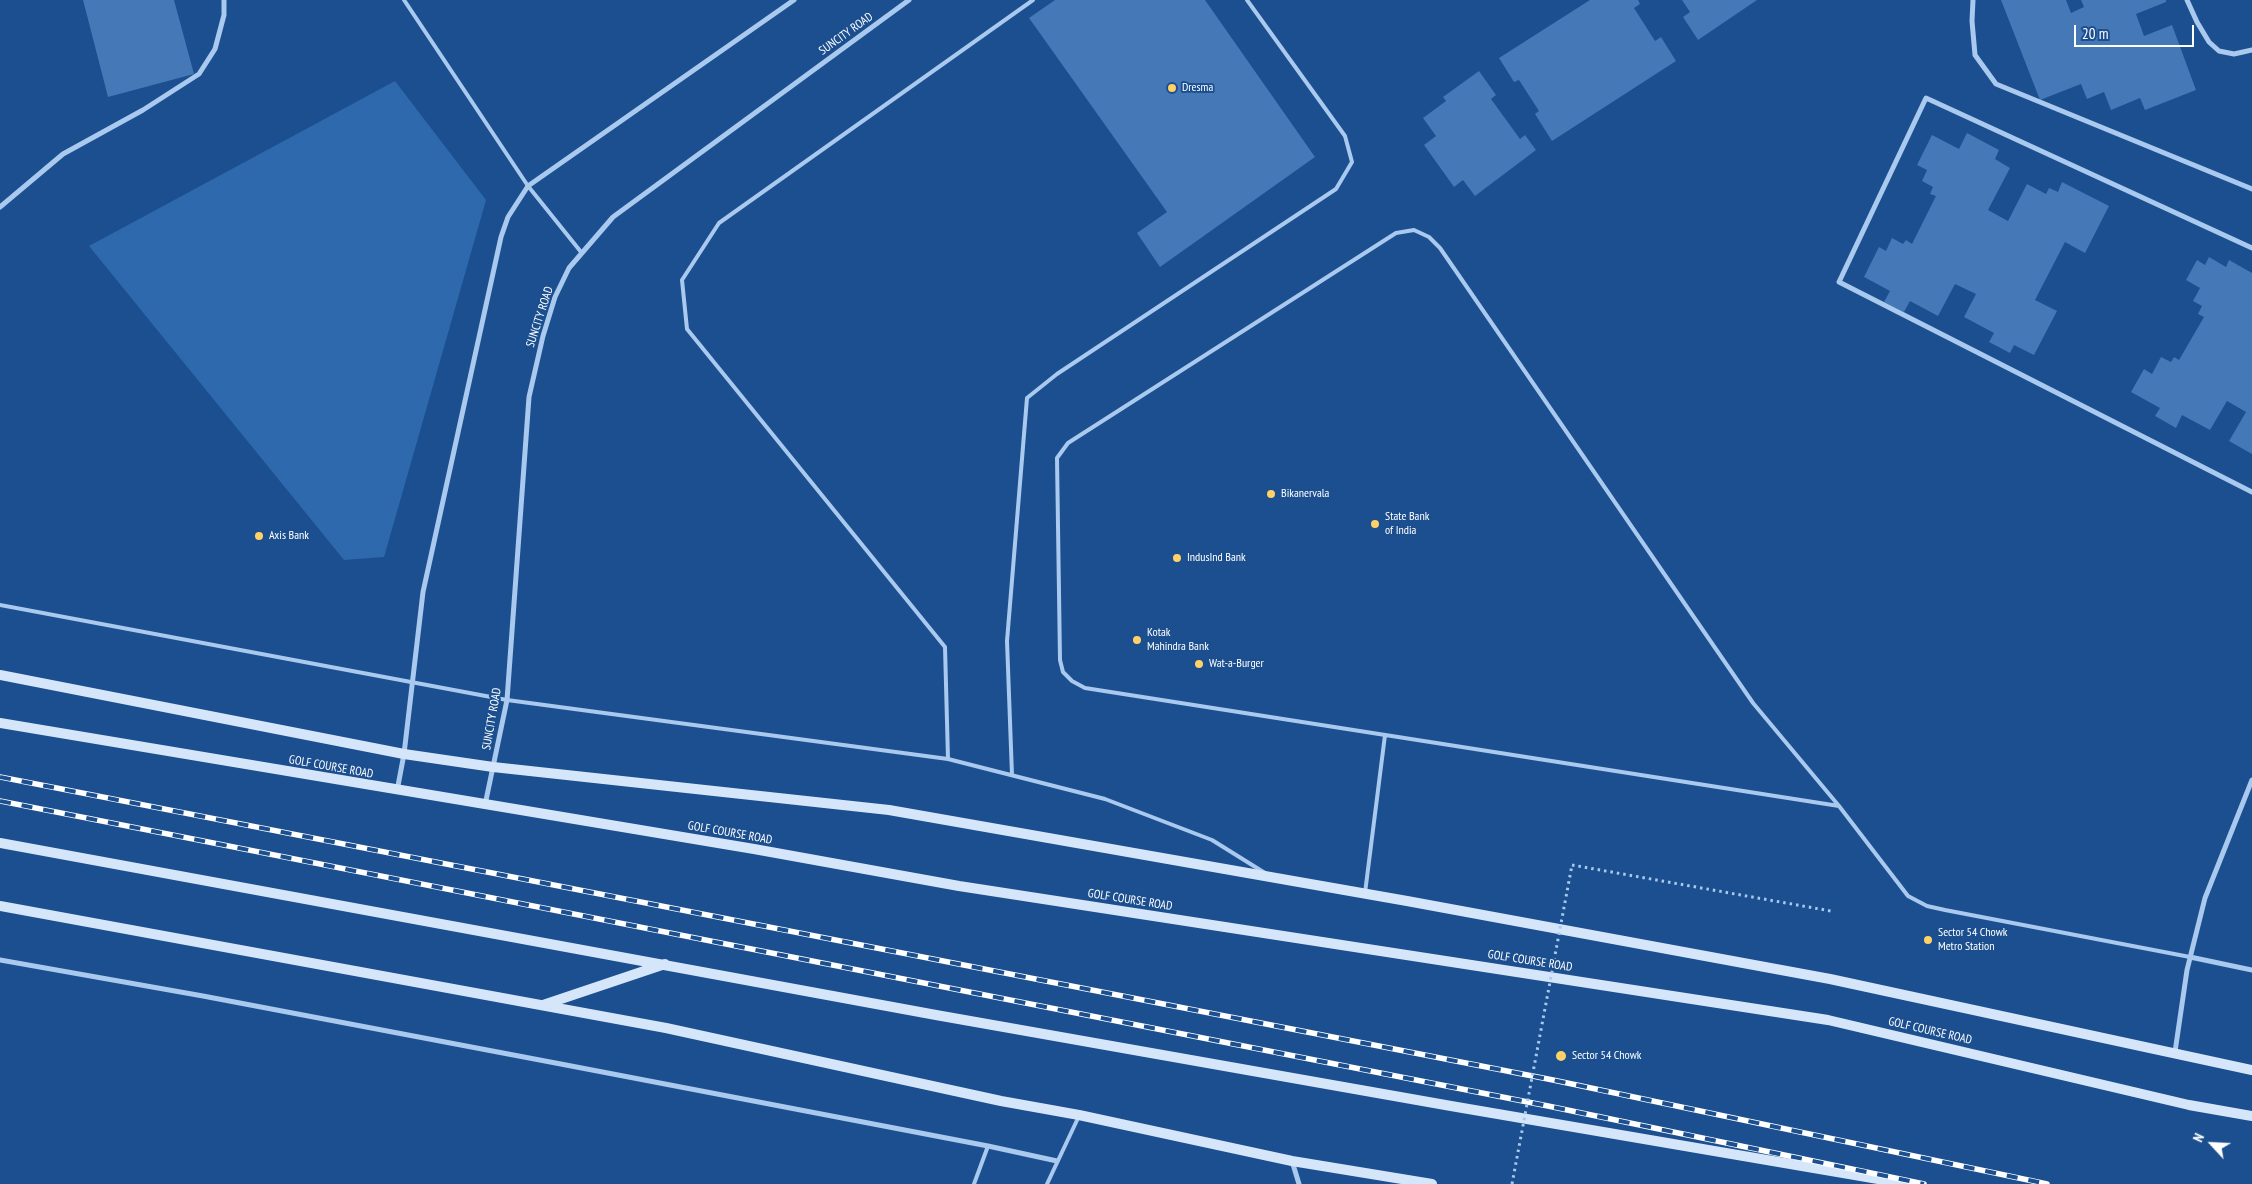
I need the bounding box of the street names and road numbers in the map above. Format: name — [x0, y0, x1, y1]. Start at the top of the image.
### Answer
street label: SUNCITY ROAD — [816, 10, 876, 58]
street label: SUNCITY ROAD — [523, 285, 557, 349]
street label: SUNCITY ROAD — [479, 687, 505, 751]
street label: GOLF COURSE ROAD — [288, 752, 374, 782]
street label: GOLF COURSE ROAD — [687, 818, 773, 848]
street label: GOLF COURSE ROAD — [1087, 886, 1173, 914]
street label: GOLF COURSE ROAD — [1487, 947, 1573, 975]
street label: GOLF COURSE ROAD — [1887, 1014, 1973, 1048]

